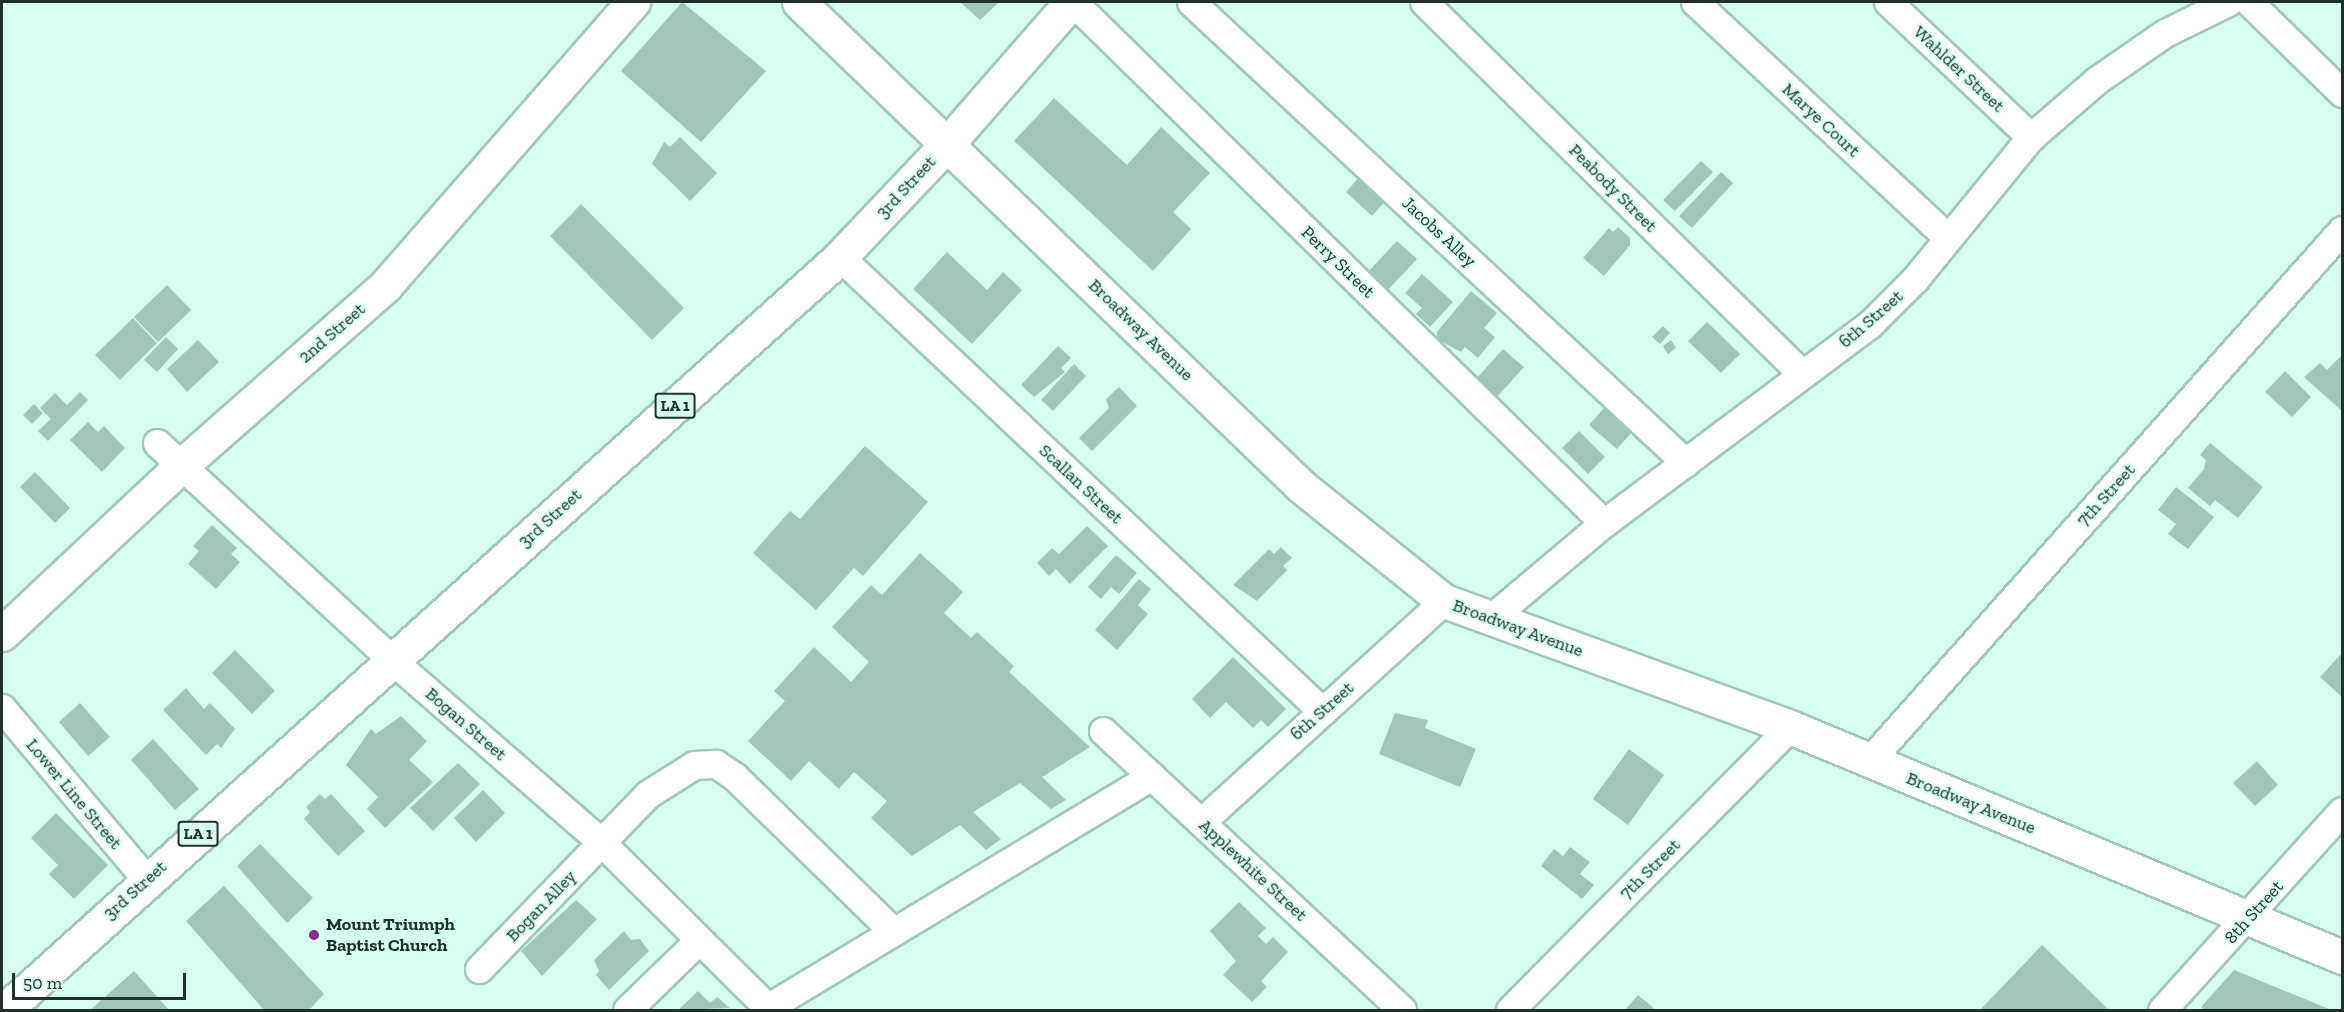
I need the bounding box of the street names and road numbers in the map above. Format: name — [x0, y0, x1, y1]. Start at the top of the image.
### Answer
street label: Wahlder Street — [1909, 21, 2009, 117]
street label: Marye Court — [1778, 78, 1864, 162]
street label: Peabody Street — [1564, 139, 1662, 237]
street label: 3rd Street — [872, 151, 940, 223]
street label: Jacobs Alley — [1397, 192, 1481, 272]
street label: Perry Street — [1297, 222, 1379, 302]
street label: Broadway Avenue — [1084, 274, 1198, 386]
street label: 6th Street — [1835, 285, 1907, 353]
street label: 2nd Street — [294, 298, 370, 368]
road number: LA 1 — [654, 393, 696, 419]
street label: Scallan Street — [1035, 440, 1127, 528]
street label: 7th Street — [2072, 459, 2140, 531]
street label: 3rd Street — [514, 484, 586, 552]
street label: Broadway Avenue — [1449, 594, 1587, 662]
street label: 6th Street — [1286, 677, 1358, 745]
street label: Bogan Street — [421, 683, 511, 765]
street label: Lower Line Street — [21, 734, 127, 854]
street label: Broadway Avenue — [1903, 767, 2039, 839]
street label: Applewhite Street — [1194, 814, 1312, 926]
road number: LA 1 — [177, 821, 219, 847]
street label: 7th Street — [1615, 834, 1685, 904]
street label: 3rd Street — [99, 856, 171, 924]
street label: Bogan Alley — [501, 866, 581, 946]
street label: 8th Street — [2220, 876, 2288, 948]

